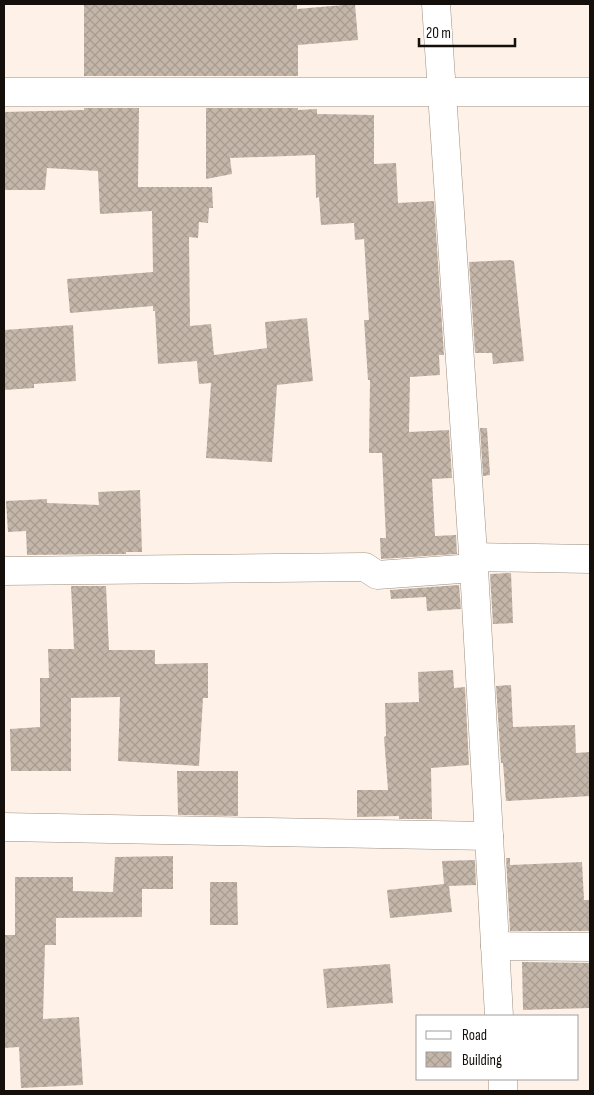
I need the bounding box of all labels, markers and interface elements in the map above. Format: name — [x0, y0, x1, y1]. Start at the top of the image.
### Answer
scale bar — [419, 15, 515, 47]
text: 20 m — [426, 24, 451, 43]
legend — [416, 1015, 579, 1080]
text: Road — [462, 1026, 487, 1045]
text: Building — [462, 1051, 502, 1070]

